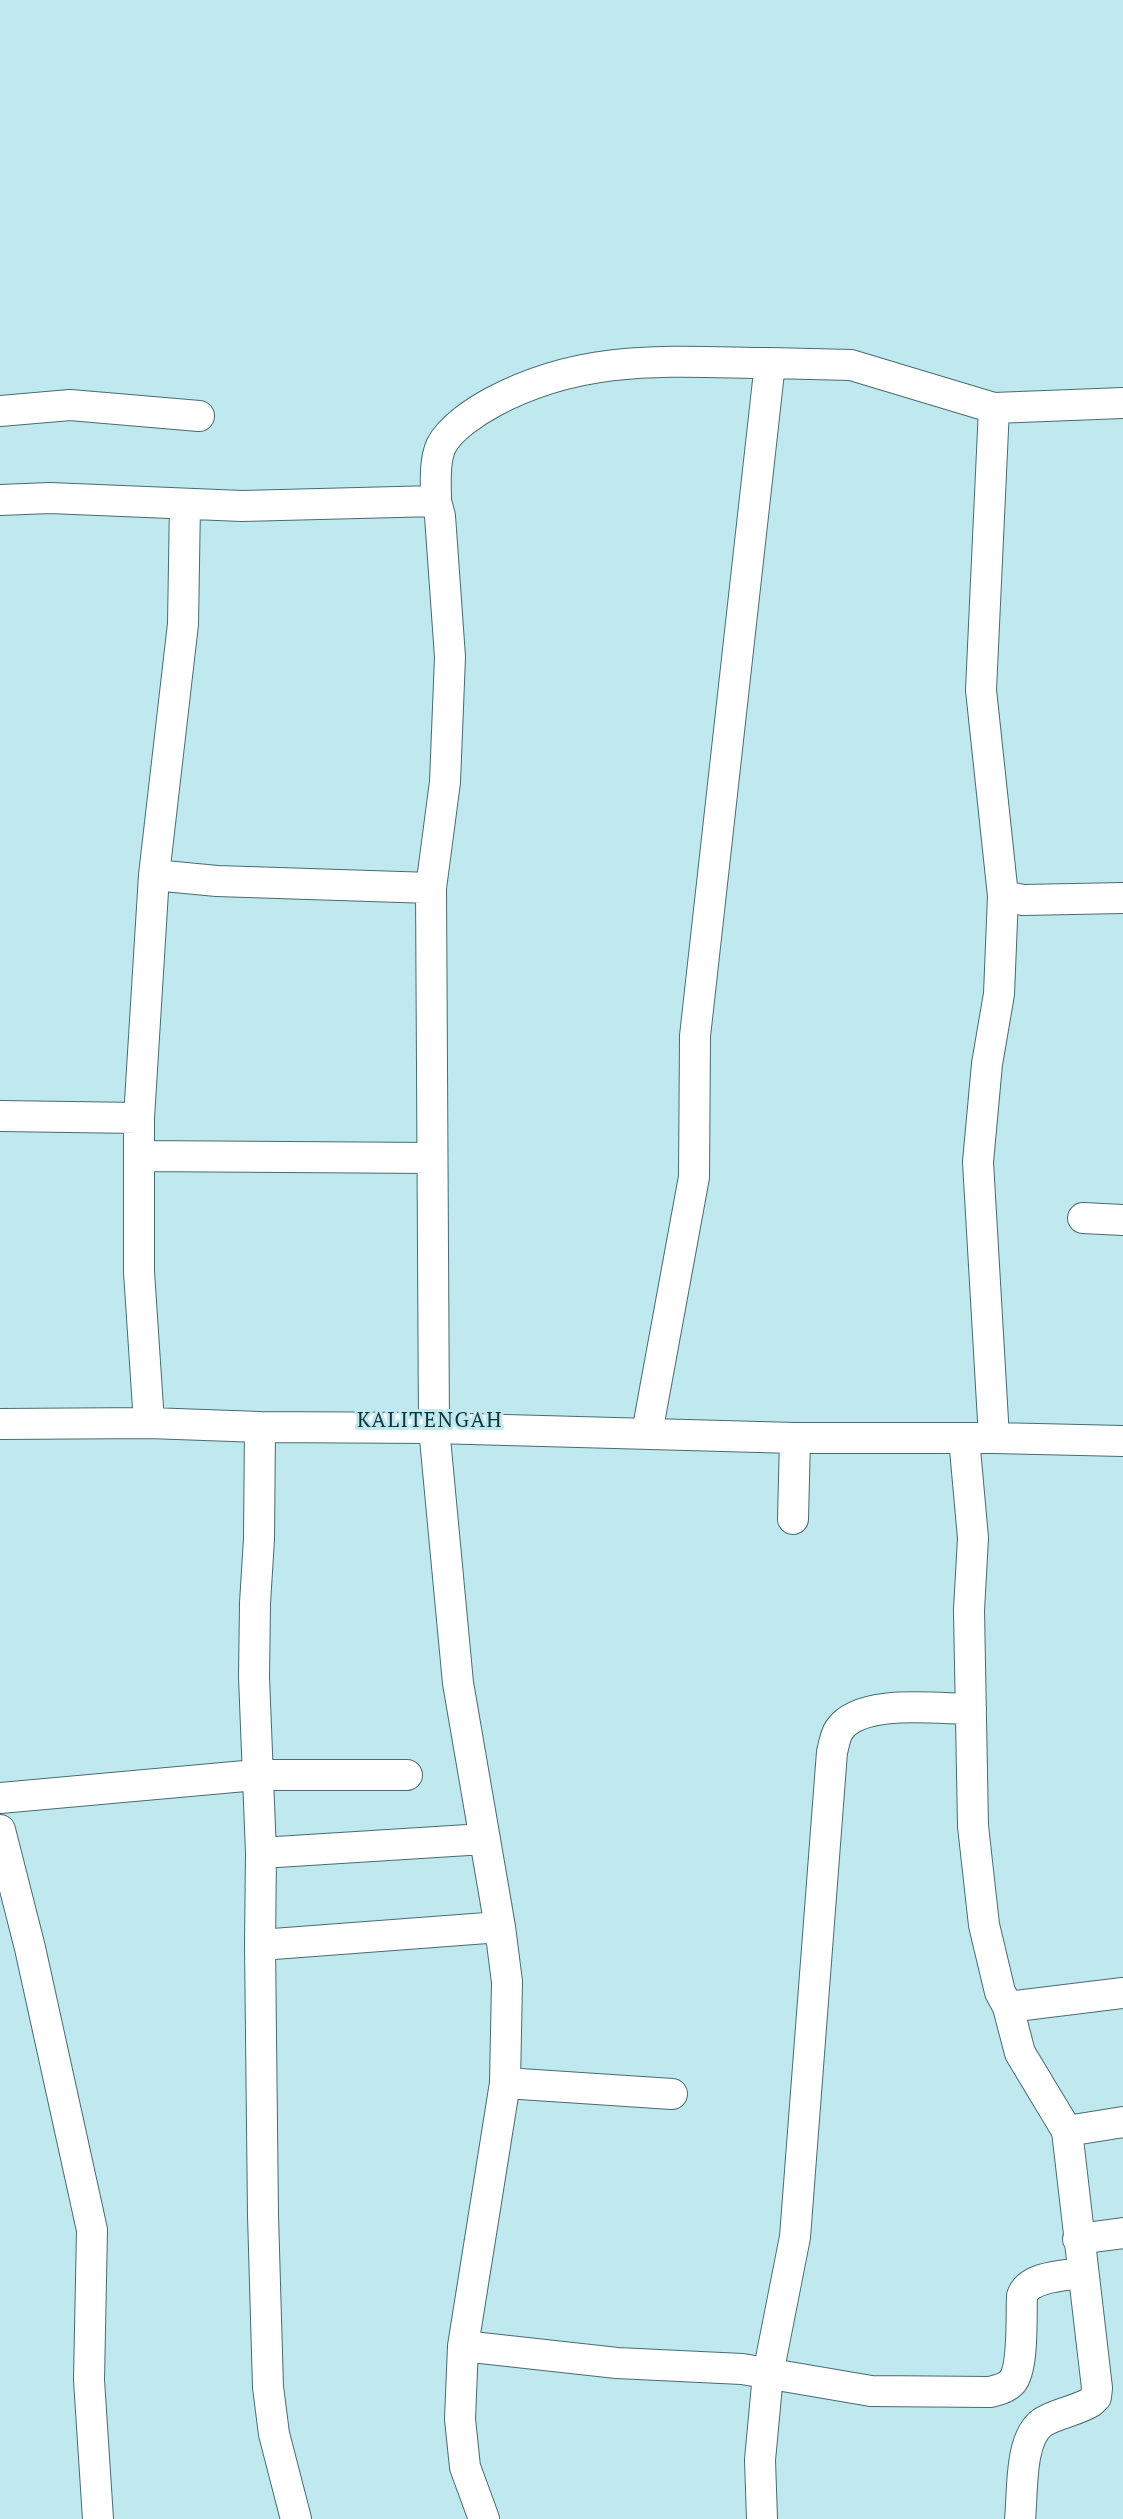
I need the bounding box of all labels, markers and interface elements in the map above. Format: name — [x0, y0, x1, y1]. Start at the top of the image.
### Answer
district label: KALITENGAH — [357, 1408, 503, 1434]

